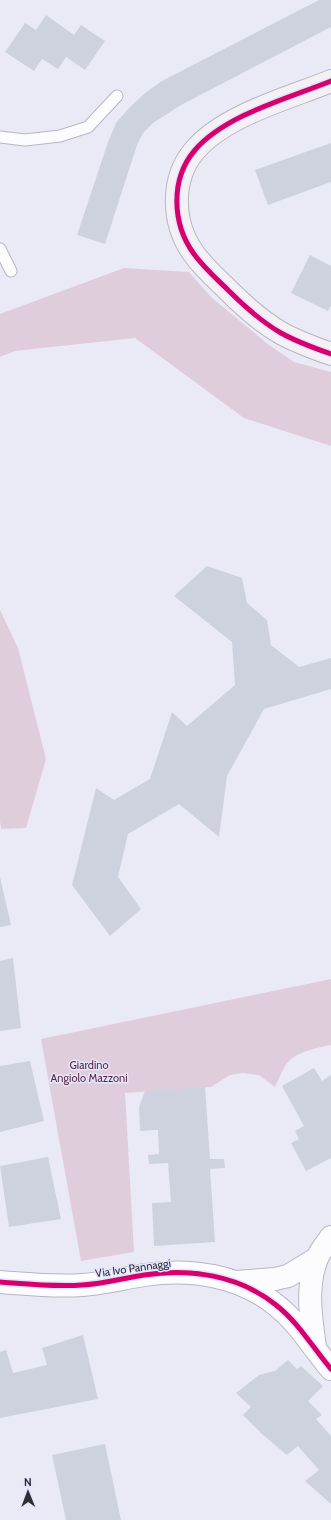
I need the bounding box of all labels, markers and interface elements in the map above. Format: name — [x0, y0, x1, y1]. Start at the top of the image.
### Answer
park label: Giardino Angiolo Mazzoni — [51, 1058, 127, 1085]
street label: Via Ivo Pannaggi — [94, 1256, 172, 1280]
north arrow — [8, 1472, 48, 1512]
text: N — [24, 1475, 32, 1489]

